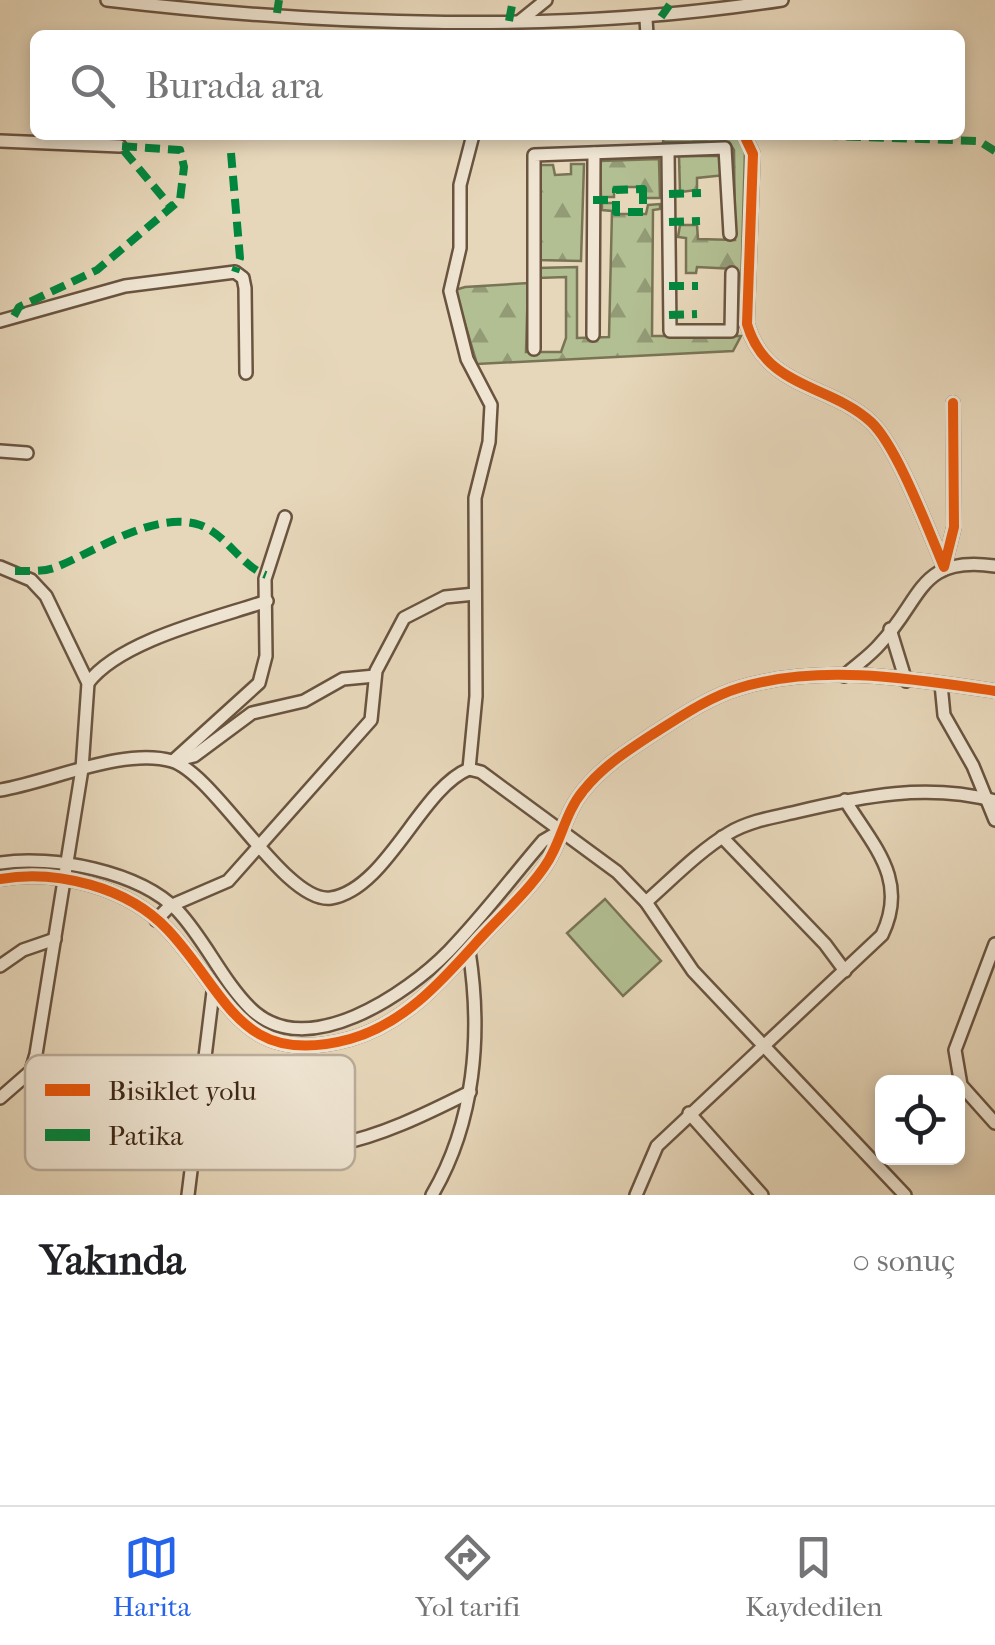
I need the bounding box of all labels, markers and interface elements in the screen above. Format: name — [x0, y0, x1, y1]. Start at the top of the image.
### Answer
search box — [30, 30, 965, 140]
icon: search — [65, 58, 120, 113]
text: Burada ara — [145, 63, 323, 108]
legend — [25, 1055, 355, 1170]
text: Bisiklet yolu — [108, 1074, 257, 1107]
map controls — [875, 1075, 965, 1165]
button: locate — [875, 1075, 965, 1165]
text: Patika — [108, 1119, 184, 1152]
text: Yakında — [40, 1236, 185, 1285]
text: 0 sonuç — [852, 1242, 955, 1279]
tab: Harita — [112, 1530, 191, 1623]
tab: Yol tarifi — [415, 1530, 520, 1623]
tab: Kaydedilen — [745, 1530, 883, 1623]

